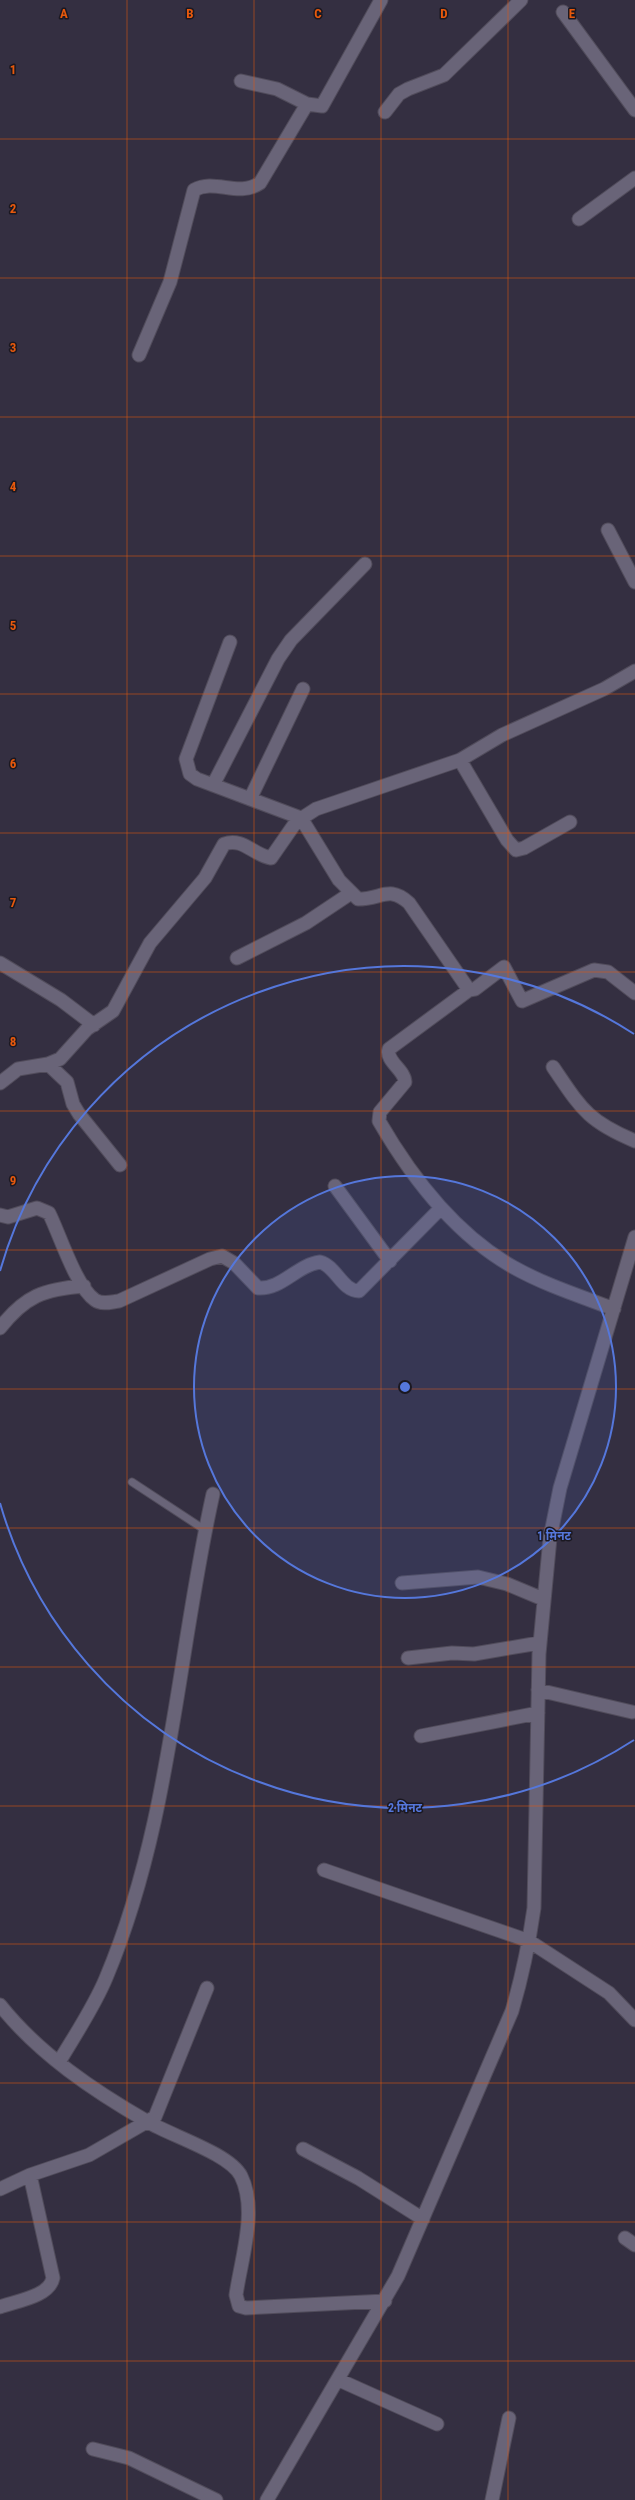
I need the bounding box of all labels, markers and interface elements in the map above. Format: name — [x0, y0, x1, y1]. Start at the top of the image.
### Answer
text: A — [60, 6, 68, 21]
text: B — [186, 6, 194, 21]
text: C — [314, 6, 322, 21]
text: D — [440, 6, 448, 21]
text: E — [569, 6, 576, 21]
text: 1 — [10, 62, 16, 77]
text: 2 — [10, 201, 17, 216]
text: 3 — [10, 340, 16, 355]
text: 4 — [10, 479, 17, 494]
text: 5 — [10, 618, 17, 633]
text: 6 — [10, 756, 17, 771]
text: 7 — [10, 895, 17, 910]
text: 8 — [10, 1034, 16, 1049]
text: 9 — [10, 1173, 16, 1188]
centre of rings — [398, 1380, 412, 1394]
text: 1 मिनट — [537, 1528, 572, 1543]
text: 2 मिनट — [388, 1800, 423, 1815]

